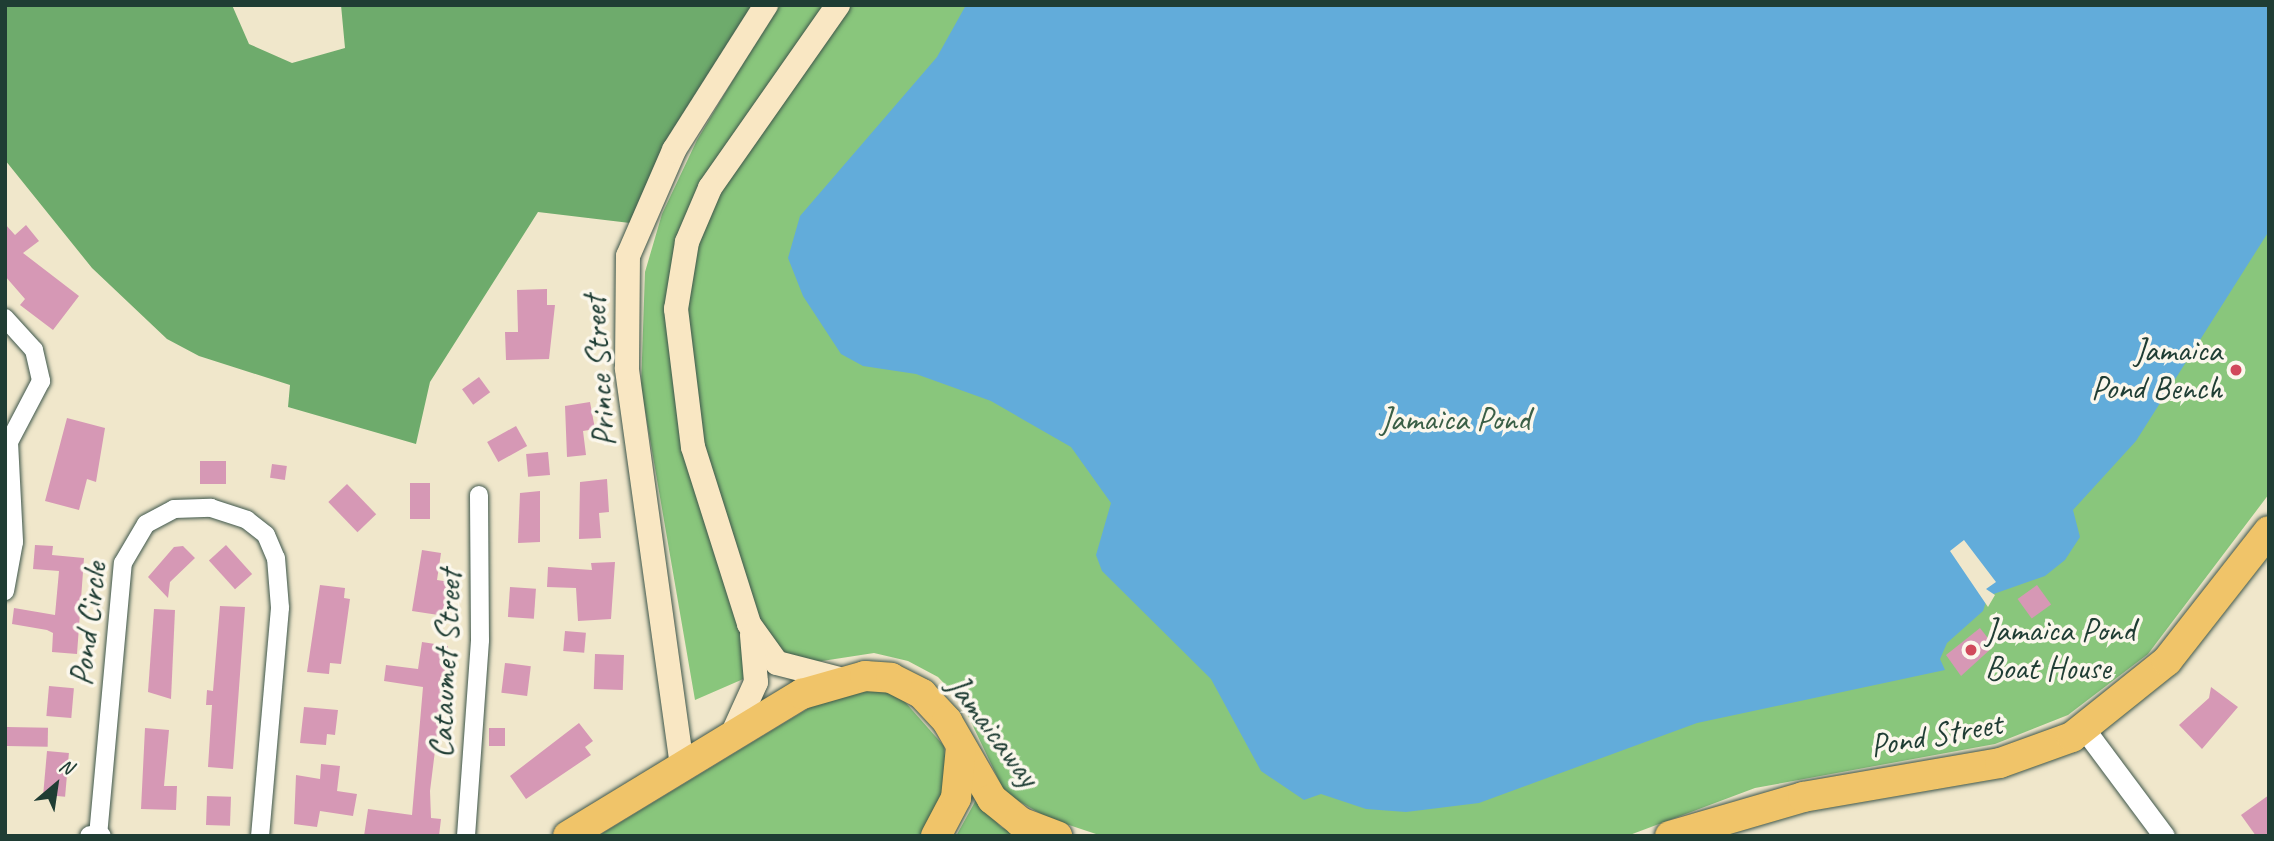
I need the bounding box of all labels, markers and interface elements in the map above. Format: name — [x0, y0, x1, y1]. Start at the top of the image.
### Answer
street label: Prince Street — [575, 294, 625, 448]
place label: Jamaica Pond Bench — [2091, 331, 2222, 409]
marker: Jamaica Pond Bench — [2228, 362, 2244, 378]
park label: Jamaica Pond — [1380, 400, 1530, 440]
street label: Pond Circle — [62, 560, 116, 688]
street label: Cataumet Street — [421, 569, 471, 759]
place label: Jamaica Pond Boat House — [1985, 611, 2135, 689]
marker: Jamaica Pond Boat House — [1963, 642, 1979, 658]
street label: Jamaicaway — [938, 667, 1048, 795]
street label: Pond Street — [1867, 704, 2005, 766]
north arrow — [21, 750, 91, 820]
text: N — [55, 753, 77, 780]

